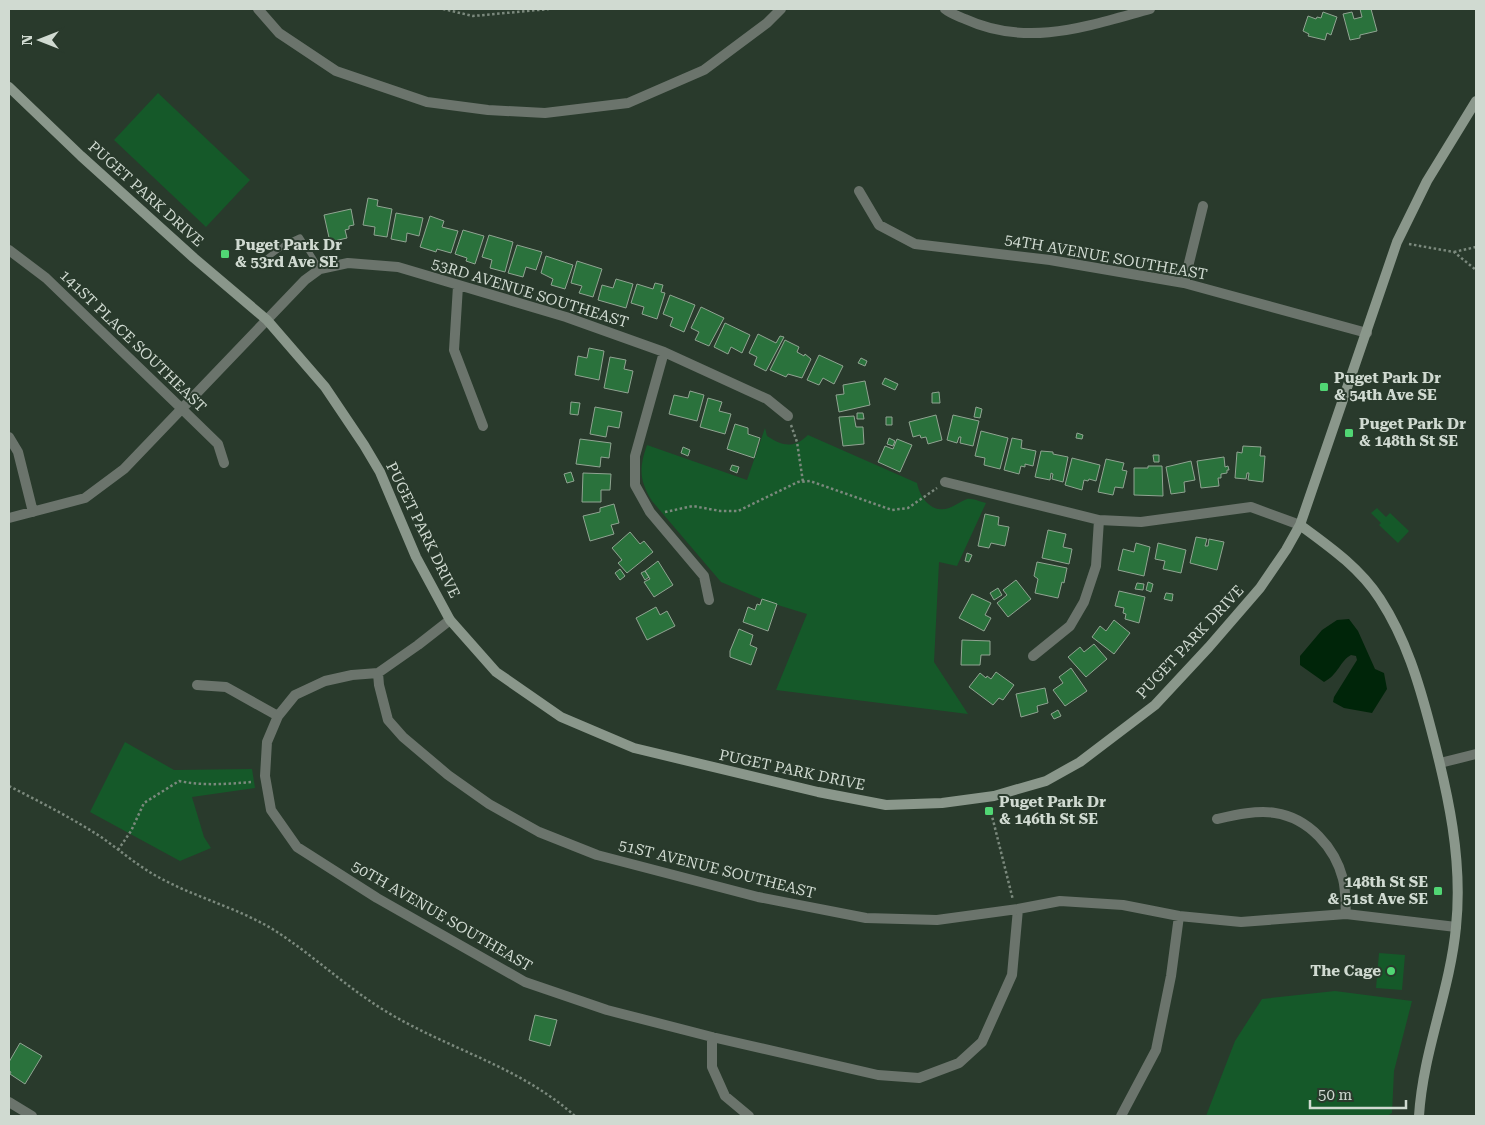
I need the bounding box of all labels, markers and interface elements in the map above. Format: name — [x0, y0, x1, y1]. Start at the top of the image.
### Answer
north arrow — [15, 15, 65, 65]
text: N — [19, 34, 35, 45]
street label: PUGET PARK DRIVE — [85, 137, 207, 251]
street label: 54TH AVENUE SOUTHEAST — [1003, 230, 1209, 284]
place label: Puget Park Dr & 53rd Ave SE — [235, 236, 342, 271]
marker: Puget Park Dr & 53rd Ave SE — [219, 248, 231, 260]
street label: 53RD AVENUE SOUTHEAST — [429, 254, 631, 332]
street label: 141ST PLACE SOUTHEAST — [56, 266, 210, 416]
place label: Puget Park Dr & 54th Ave SE — [1334, 369, 1441, 404]
marker: Puget Park Dr & 54th Ave SE — [1318, 381, 1330, 393]
place label: Puget Park Dr & 148th St SE — [1359, 415, 1466, 450]
marker: Puget Park Dr & 148th St SE — [1343, 427, 1355, 439]
street label: PUGET PARK DRIVE — [382, 459, 464, 601]
street label: PUGET PARK DRIVE — [1133, 581, 1247, 703]
street label: PUGET PARK DRIVE — [717, 746, 867, 794]
place label: Puget Park Dr & 146th St SE — [999, 793, 1106, 828]
marker: Puget Park Dr & 146th St SE — [983, 805, 995, 817]
street label: 51ST AVENUE SOUTHEAST — [617, 836, 817, 902]
street label: 50TH AVENUE SOUTHEAST — [348, 857, 536, 975]
place label: 148th St SE & 51st Ave SE — [1328, 873, 1428, 908]
marker: 148th St SE & 51st Ave SE — [1432, 885, 1444, 897]
place label: The Cage — [1310, 962, 1381, 980]
marker: The Cage — [1385, 965, 1397, 977]
scale bar — [1310, 1078, 1406, 1110]
text: 50 m — [1318, 1086, 1353, 1104]

